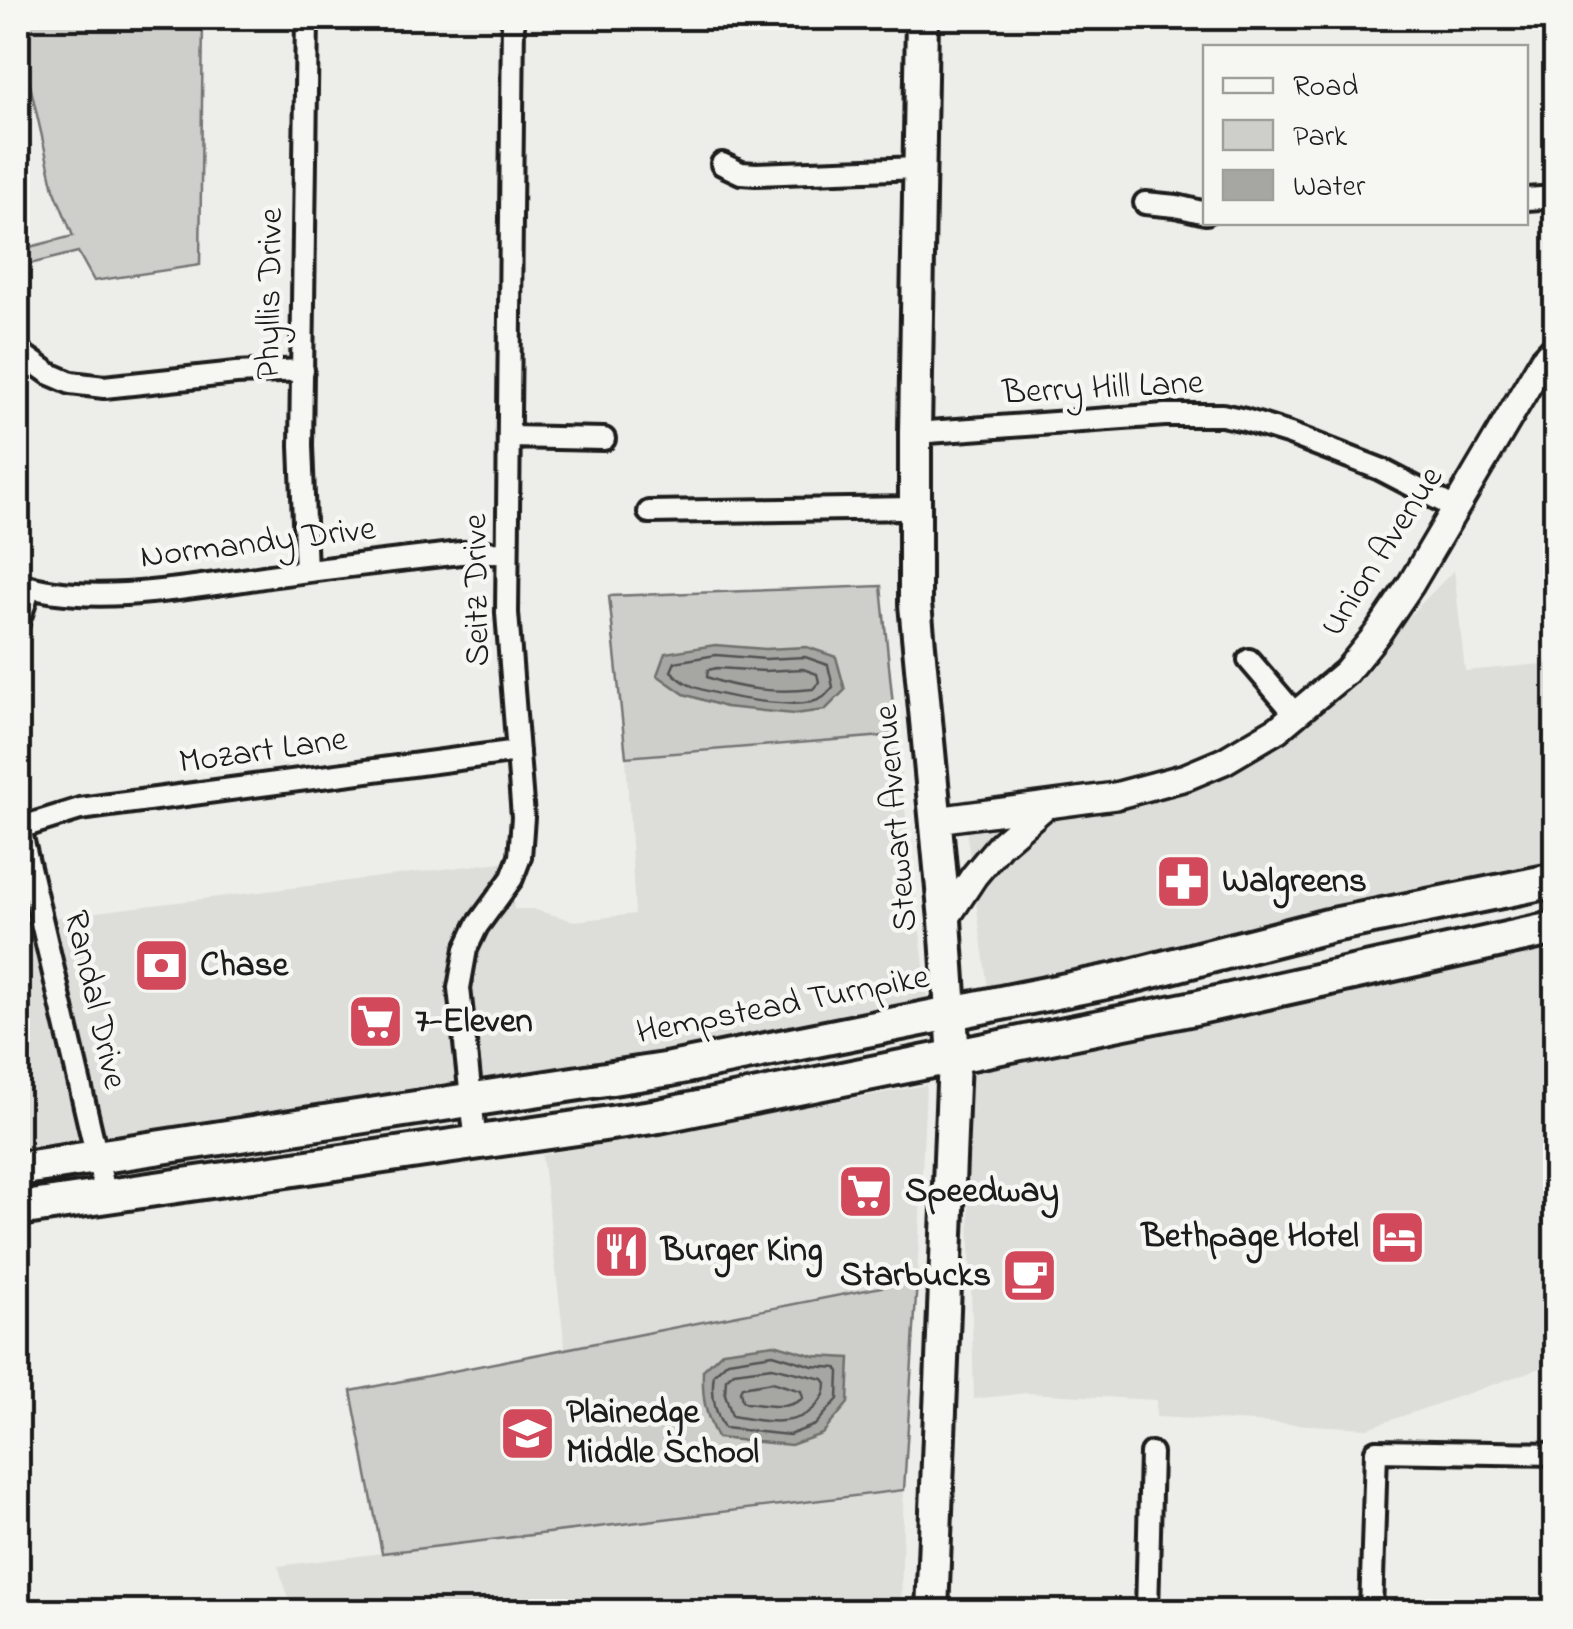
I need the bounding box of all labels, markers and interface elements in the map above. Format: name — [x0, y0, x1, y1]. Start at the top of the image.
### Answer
legend — [1203, 45, 1528, 225]
text: Road — [1293, 66, 1358, 110]
text: Park — [1293, 116, 1348, 160]
text: Water — [1293, 166, 1366, 210]
street label: Phyllis Drive — [244, 207, 298, 380]
street label: Berry Hill Lane — [1000, 358, 1205, 420]
street label: Union Avenue — [1309, 456, 1458, 647]
street label: Normandy Drive — [137, 504, 379, 584]
street label: Seitz Drive — [451, 513, 505, 667]
street label: Stewart Avenue — [862, 702, 932, 934]
street label: Mozart Lane — [176, 715, 351, 789]
pharmacy icon: Walgreens — [1153, 852, 1213, 912]
place label: Walgreens — [1222, 857, 1367, 909]
street label: Randal Drive — [49, 906, 139, 1095]
bank icon: Chase — [131, 936, 191, 996]
place label: Chase — [200, 941, 290, 992]
street label: Hempstead Turnpike — [632, 953, 934, 1059]
supermarket icon: 7-Eleven — [346, 992, 406, 1052]
place label: 7-Eleven — [415, 997, 533, 1048]
supermarket icon: Speedway — [836, 1162, 896, 1222]
place label: Speedway — [905, 1167, 1059, 1219]
hotel icon: Bethpage Hotel — [1368, 1207, 1428, 1267]
place label: Bethpage Hotel — [1139, 1212, 1359, 1264]
restaurant icon: Burger King — [592, 1221, 652, 1281]
place label: Burger King — [659, 1226, 823, 1278]
cafe icon: Starbucks — [1000, 1246, 1060, 1306]
place label: Starbucks — [840, 1251, 991, 1302]
place label: Plainedge Middle School — [566, 1388, 759, 1479]
school or university icon: Plainedge Middle School — [497, 1403, 557, 1463]

